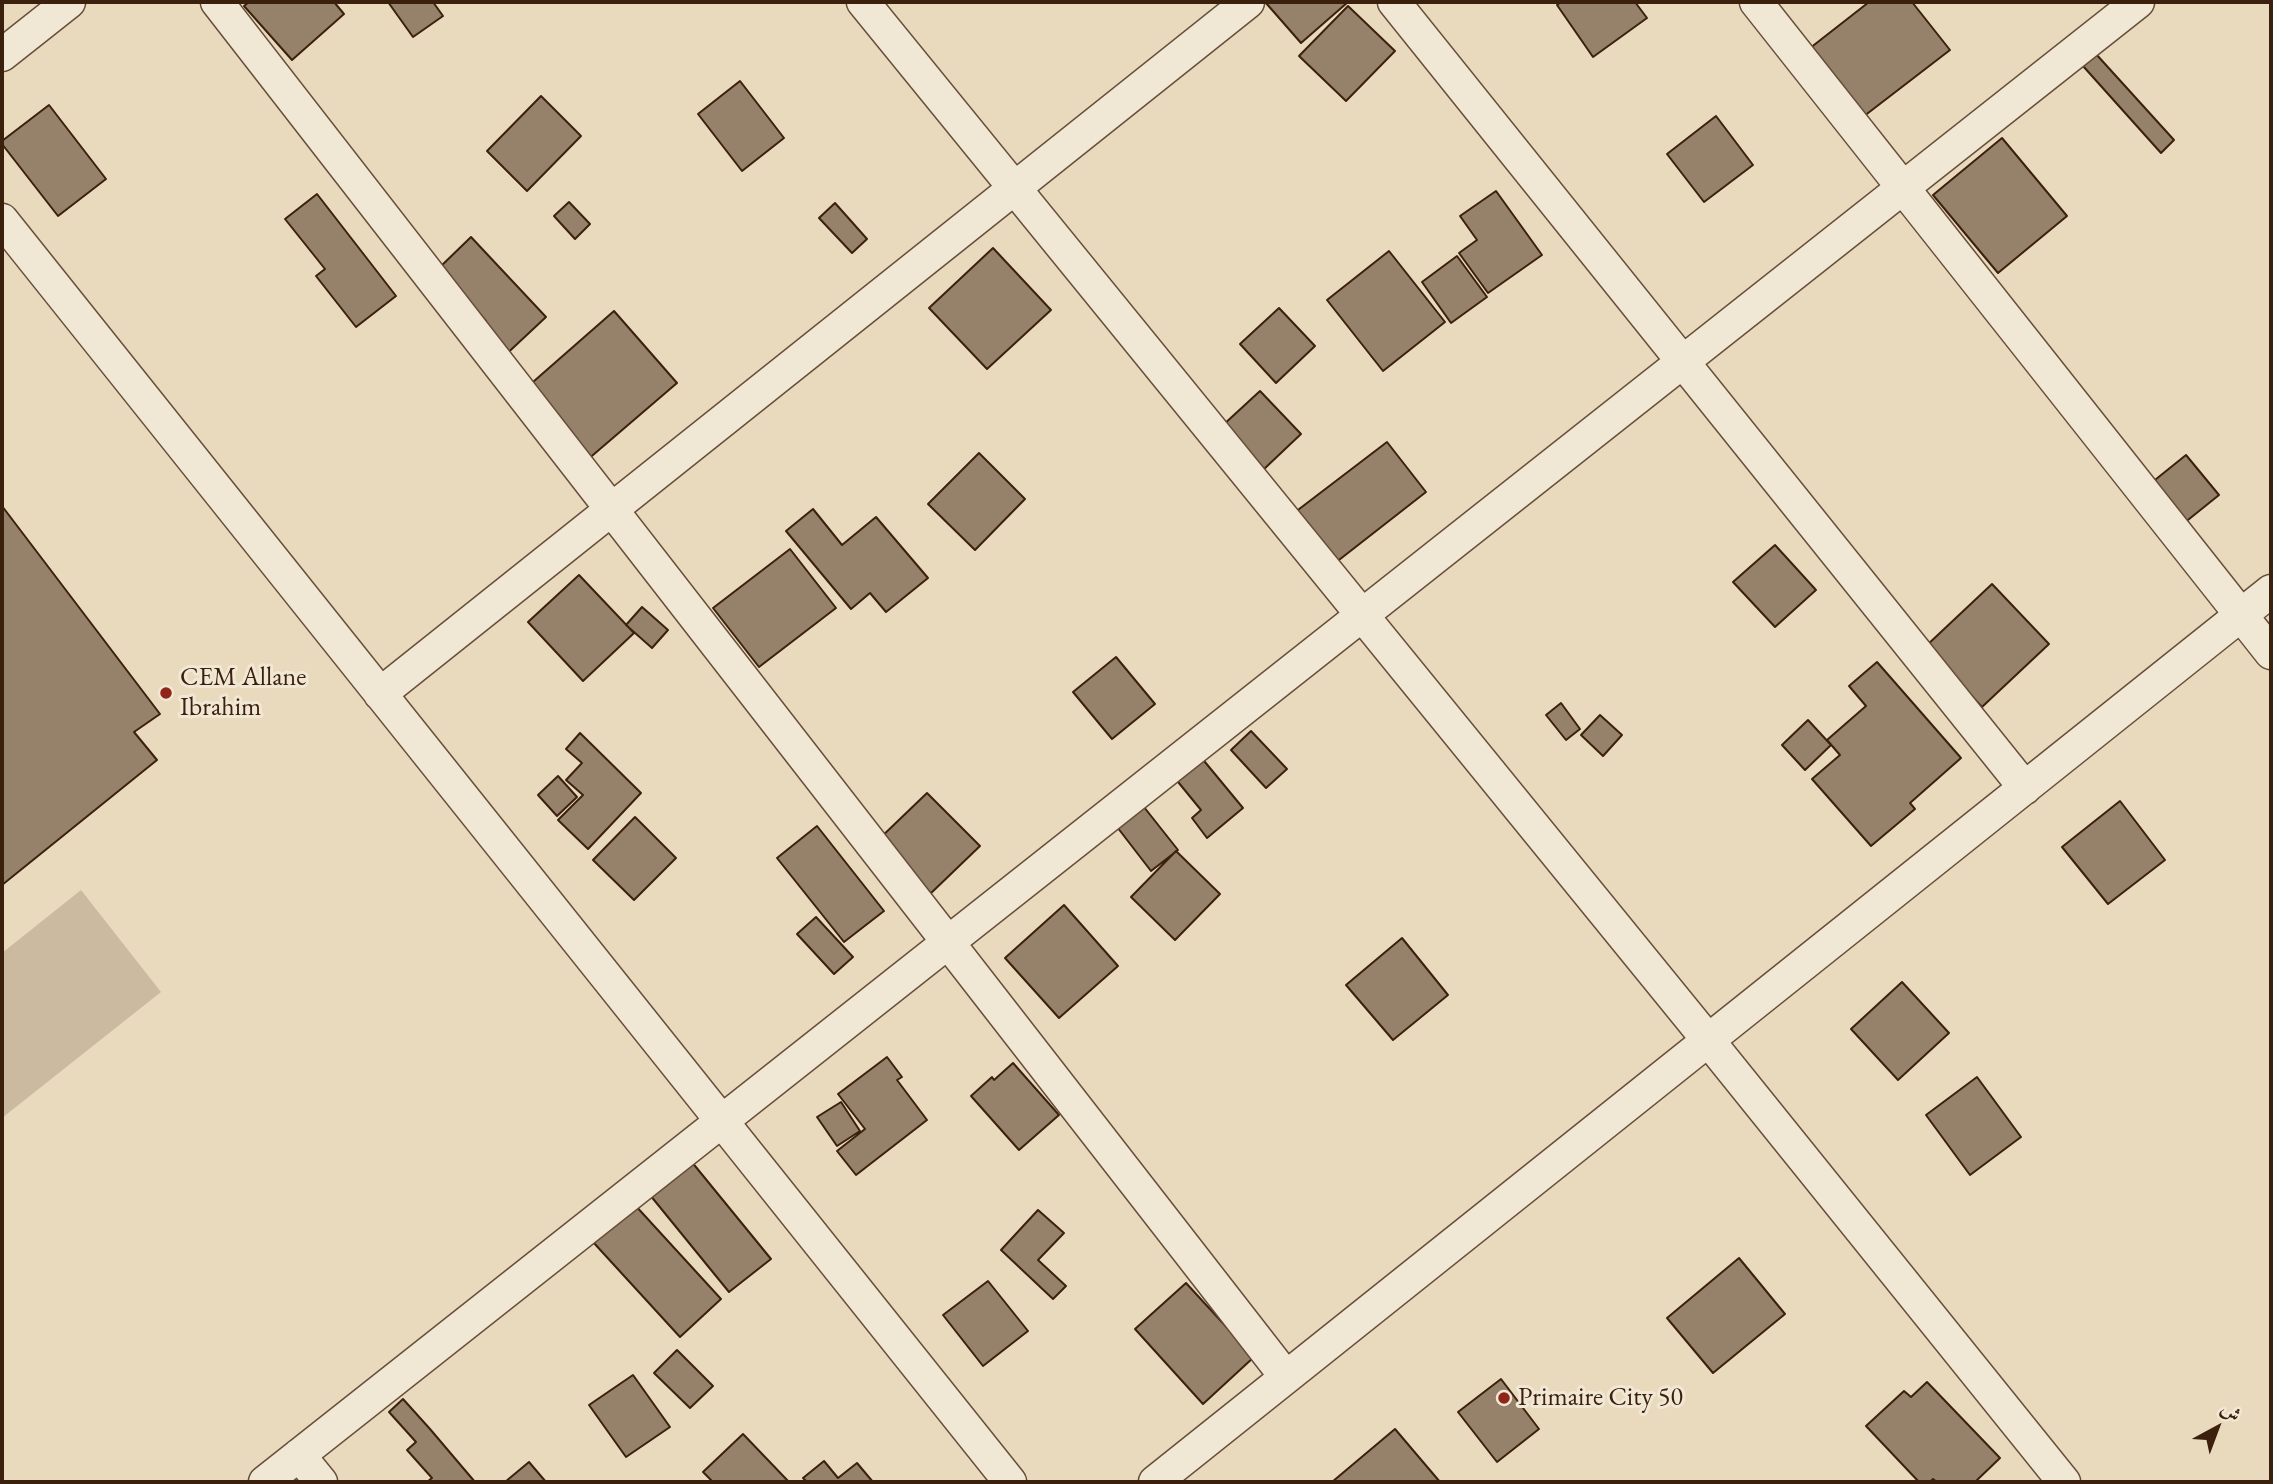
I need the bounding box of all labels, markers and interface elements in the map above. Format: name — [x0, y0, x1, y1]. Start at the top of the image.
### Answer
place label: CEM Allane Ibrahim — [180, 662, 306, 724]
marker: CEM Allane Ibrahim — [158, 685, 174, 701]
place label: Primaire City 50 — [1518, 1382, 1683, 1414]
marker: Primaire City 50 — [1496, 1390, 1512, 1406]
north arrow — [2182, 1393, 2252, 1463]
text: ش — [2216, 1396, 2246, 1427]

